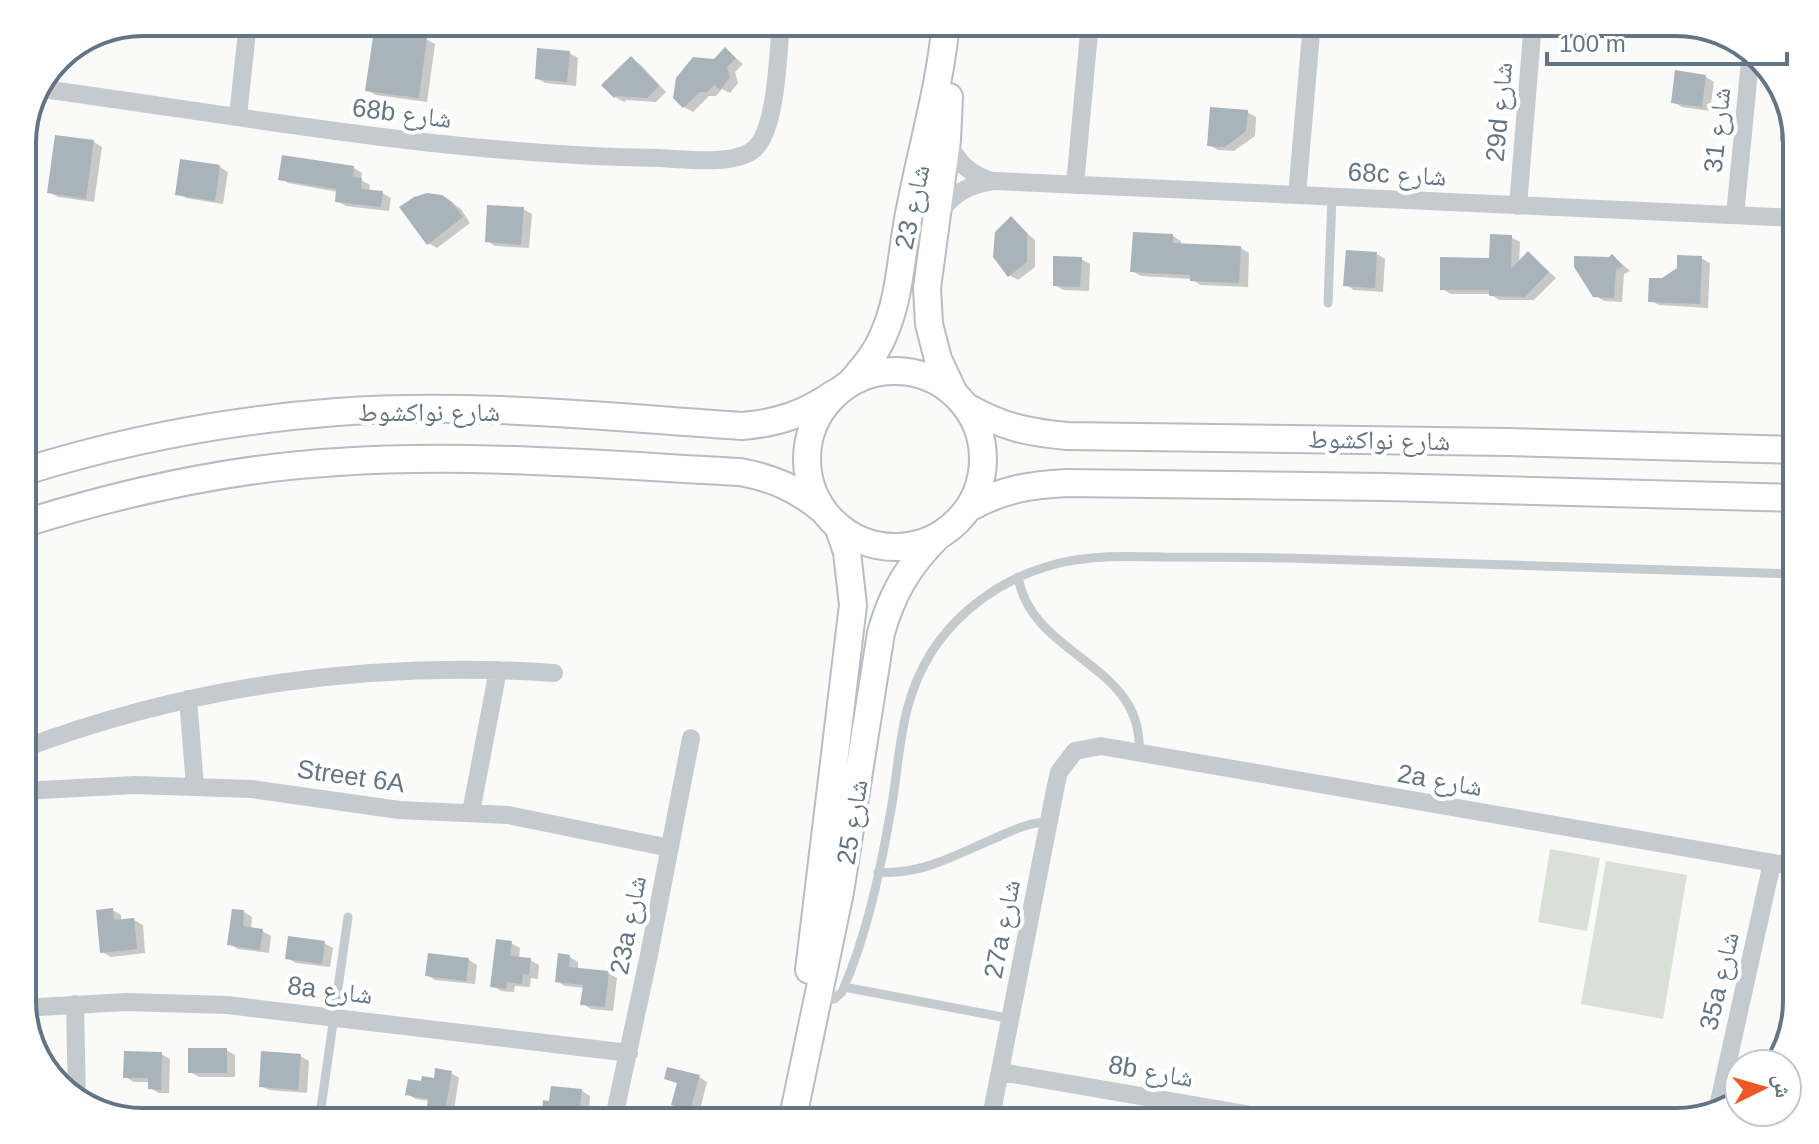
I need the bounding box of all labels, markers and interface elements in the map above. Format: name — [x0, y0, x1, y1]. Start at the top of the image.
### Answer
scale bar — [1547, 16, 1787, 66]
text: 100 m — [1559, 30, 1626, 57]
street label: 29d شارع — [1480, 61, 1519, 163]
street label: شارع 31 — [1698, 86, 1737, 174]
street label: 68b شارع — [350, 92, 453, 135]
street label: 68c شارع — [1347, 156, 1447, 193]
street label: شارع 23 — [888, 162, 937, 252]
street label: شارع نواكشوط — [358, 397, 500, 428]
street label: شارع نواكشوط — [1308, 424, 1450, 457]
street label: Street 6A — [295, 754, 407, 798]
street label: 2a شارع — [1395, 758, 1485, 803]
street label: شارع 25 — [830, 777, 874, 867]
street label: 23a شارع — [604, 873, 653, 977]
street label: 27a شارع — [978, 877, 1027, 981]
street label: 35a شارع — [1693, 929, 1746, 1033]
street label: 8a شارع — [286, 970, 374, 1011]
north arrow — [1723, 1048, 1803, 1128]
street label: 8b شارع — [1106, 1049, 1196, 1094]
text: ش — [1768, 1074, 1796, 1099]

